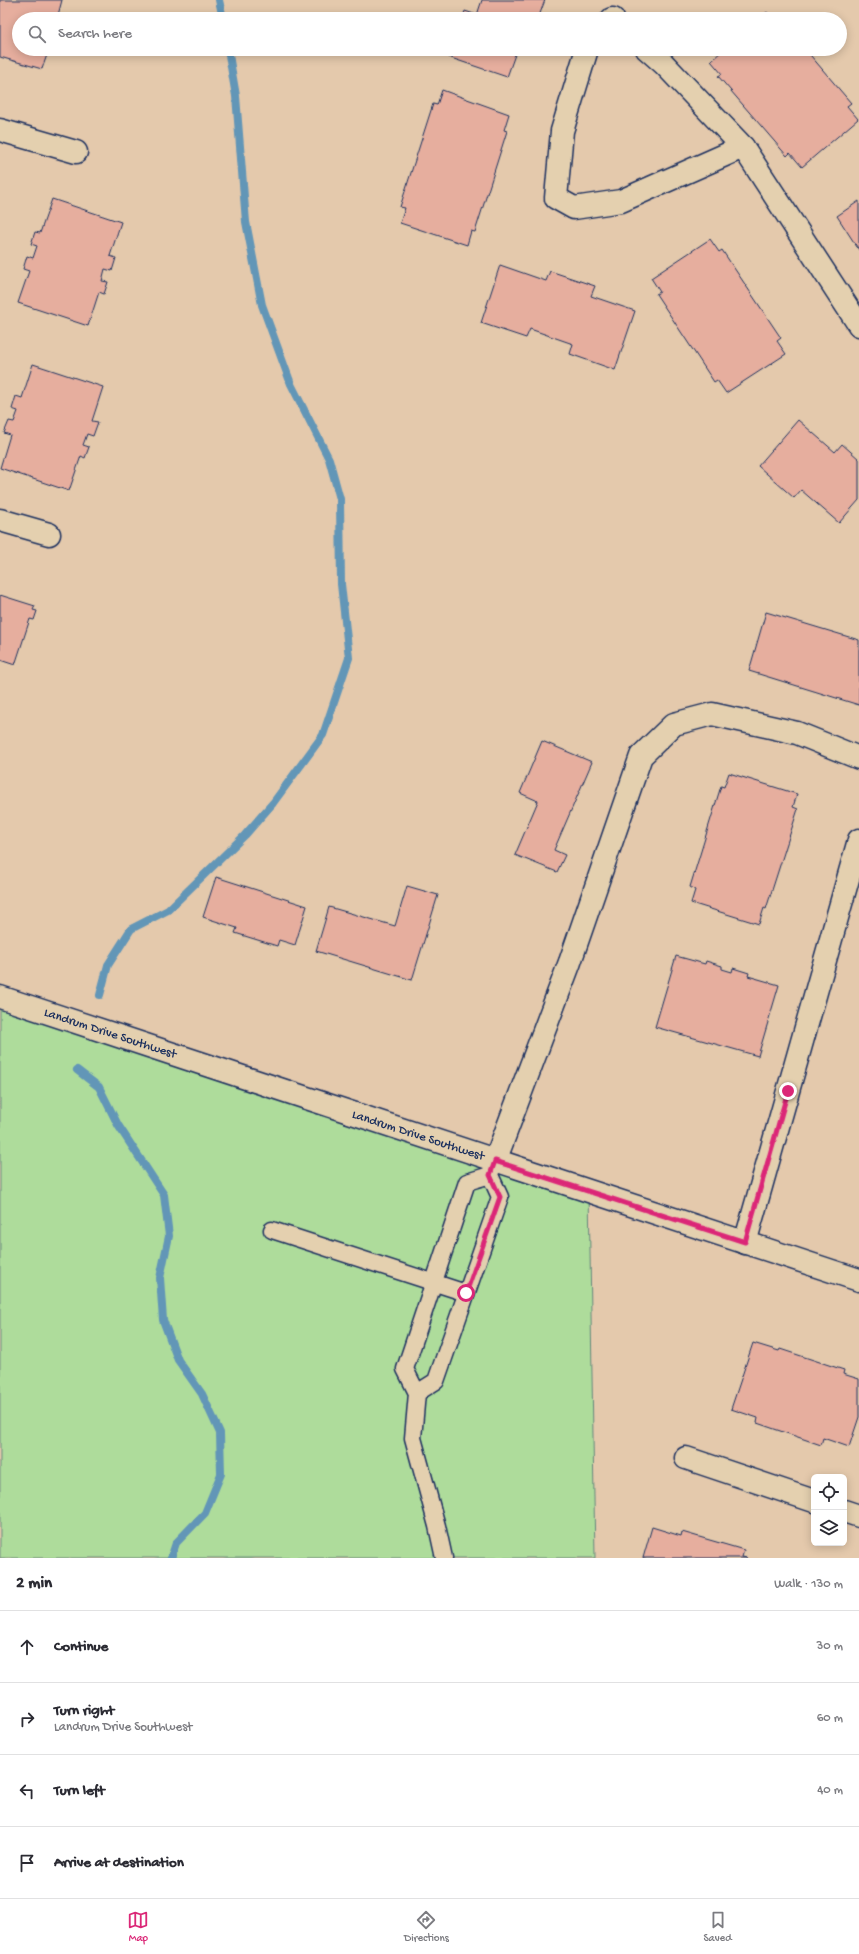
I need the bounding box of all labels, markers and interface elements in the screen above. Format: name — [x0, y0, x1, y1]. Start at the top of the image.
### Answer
search box — [12, 12, 847, 56]
icon: search — [26, 23, 48, 45]
text: Search here — [58, 25, 132, 43]
street label: Landrum Drive Southwest — [42, 1006, 180, 1063]
route end — [779, 1082, 797, 1100]
street label: Landrum Drive Southwest — [350, 1108, 488, 1165]
route start — [457, 1284, 475, 1302]
map controls — [811, 1474, 847, 1546]
button: locate — [811, 1474, 847, 1510]
button: layers — [811, 1510, 847, 1546]
text: 2 min — [16, 1574, 52, 1594]
text: Walk · 130 m — [774, 1577, 843, 1592]
icon: ahead — [16, 1636, 38, 1658]
text: Continue — [54, 1638, 108, 1656]
text: 30 m — [817, 1639, 843, 1654]
text: Turn right — [54, 1702, 114, 1720]
icon: right — [16, 1708, 38, 1730]
text: 60 m — [817, 1711, 843, 1726]
text: Landrum Drive Southwest — [54, 1720, 192, 1735]
icon: left — [16, 1780, 38, 1802]
text: Turn left — [54, 1782, 105, 1800]
text: 40 m — [817, 1783, 843, 1798]
icon: arrive — [16, 1852, 38, 1874]
text: Arrive at destination — [54, 1854, 184, 1872]
tab: Map — [127, 1909, 149, 1945]
tab: Directions — [404, 1909, 449, 1945]
tab: Saved — [703, 1909, 732, 1945]

